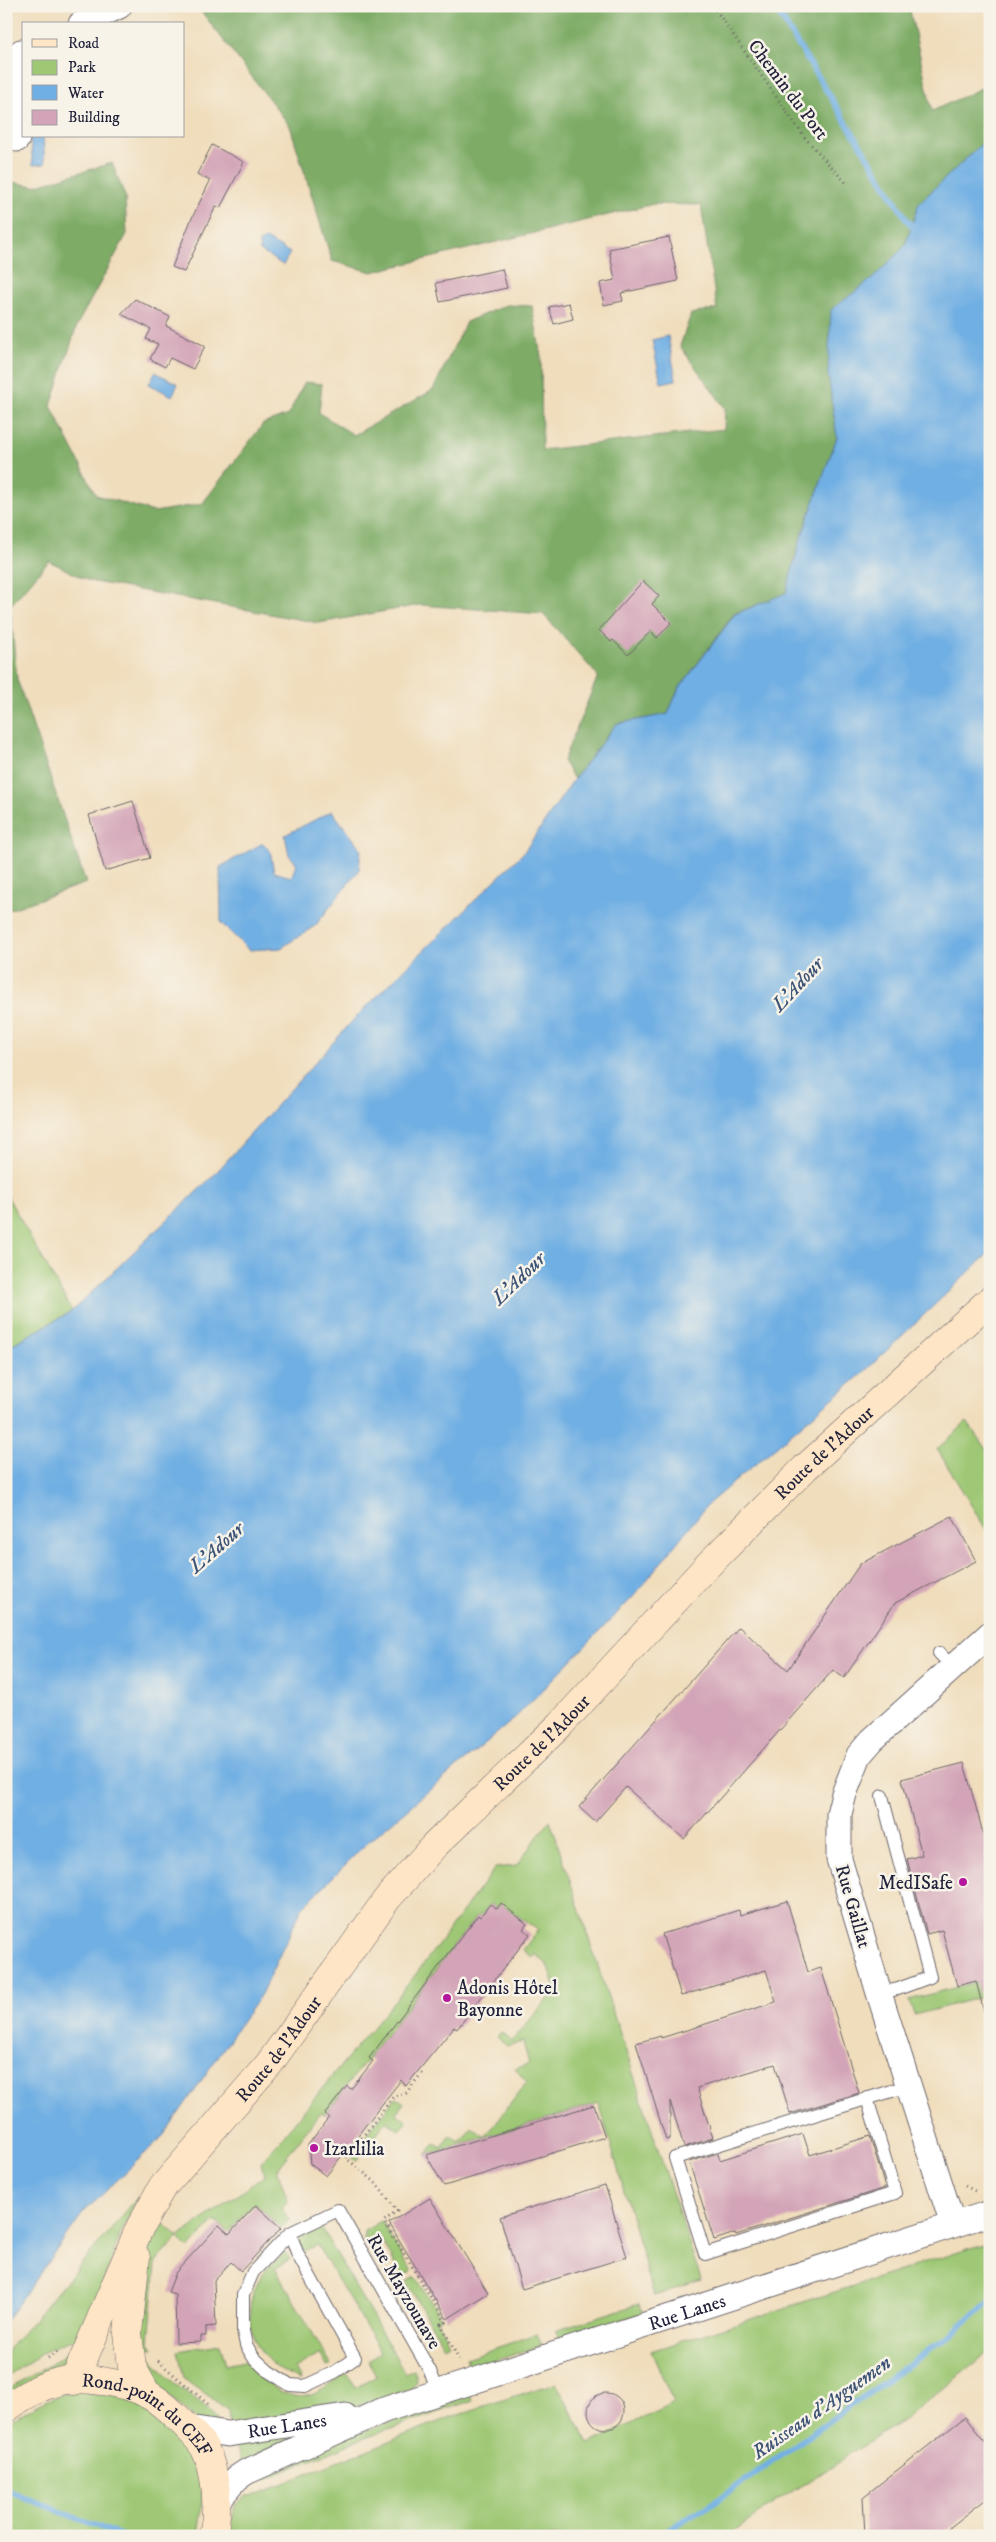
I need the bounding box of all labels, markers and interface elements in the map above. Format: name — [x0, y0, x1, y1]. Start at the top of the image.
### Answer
legend — [22, 22, 185, 138]
text: Road — [68, 34, 100, 53]
street label: Chemin du Port — [743, 35, 833, 144]
text: Park — [68, 58, 97, 77]
text: Water — [67, 84, 104, 103]
text: Building — [68, 108, 120, 127]
water label: L'Adour — [766, 951, 831, 1018]
water label: L'Adour — [486, 1246, 553, 1311]
street label: Route de l'Adour — [770, 1401, 879, 1505]
water label: L'Adour — [183, 1516, 251, 1580]
street label: Route de l'Adour — [489, 1690, 596, 1796]
street label: Rue Gaillat — [830, 1862, 875, 1951]
place label: MedISafe — [879, 1872, 953, 1895]
marker: MedISafe — [957, 1876, 969, 1888]
place label: Adonis Hôtel Bayonne — [457, 1977, 558, 2022]
street label: Route de l'Adour — [231, 1992, 327, 2107]
marker: Adonis Hôtel Bayonne — [441, 1992, 453, 2004]
place label: Izarlilia — [324, 2138, 384, 2161]
marker: Izarlilia — [308, 2142, 320, 2154]
street label: Rue Mayzounave — [362, 2230, 446, 2353]
street label: Rue Lanes — [646, 2290, 729, 2336]
water label: Ruisseau d'Ayguemen — [747, 2351, 896, 2466]
street label: Rond-point du CEF — [81, 2369, 217, 2461]
street label: Rue Lanes — [246, 2409, 328, 2444]

